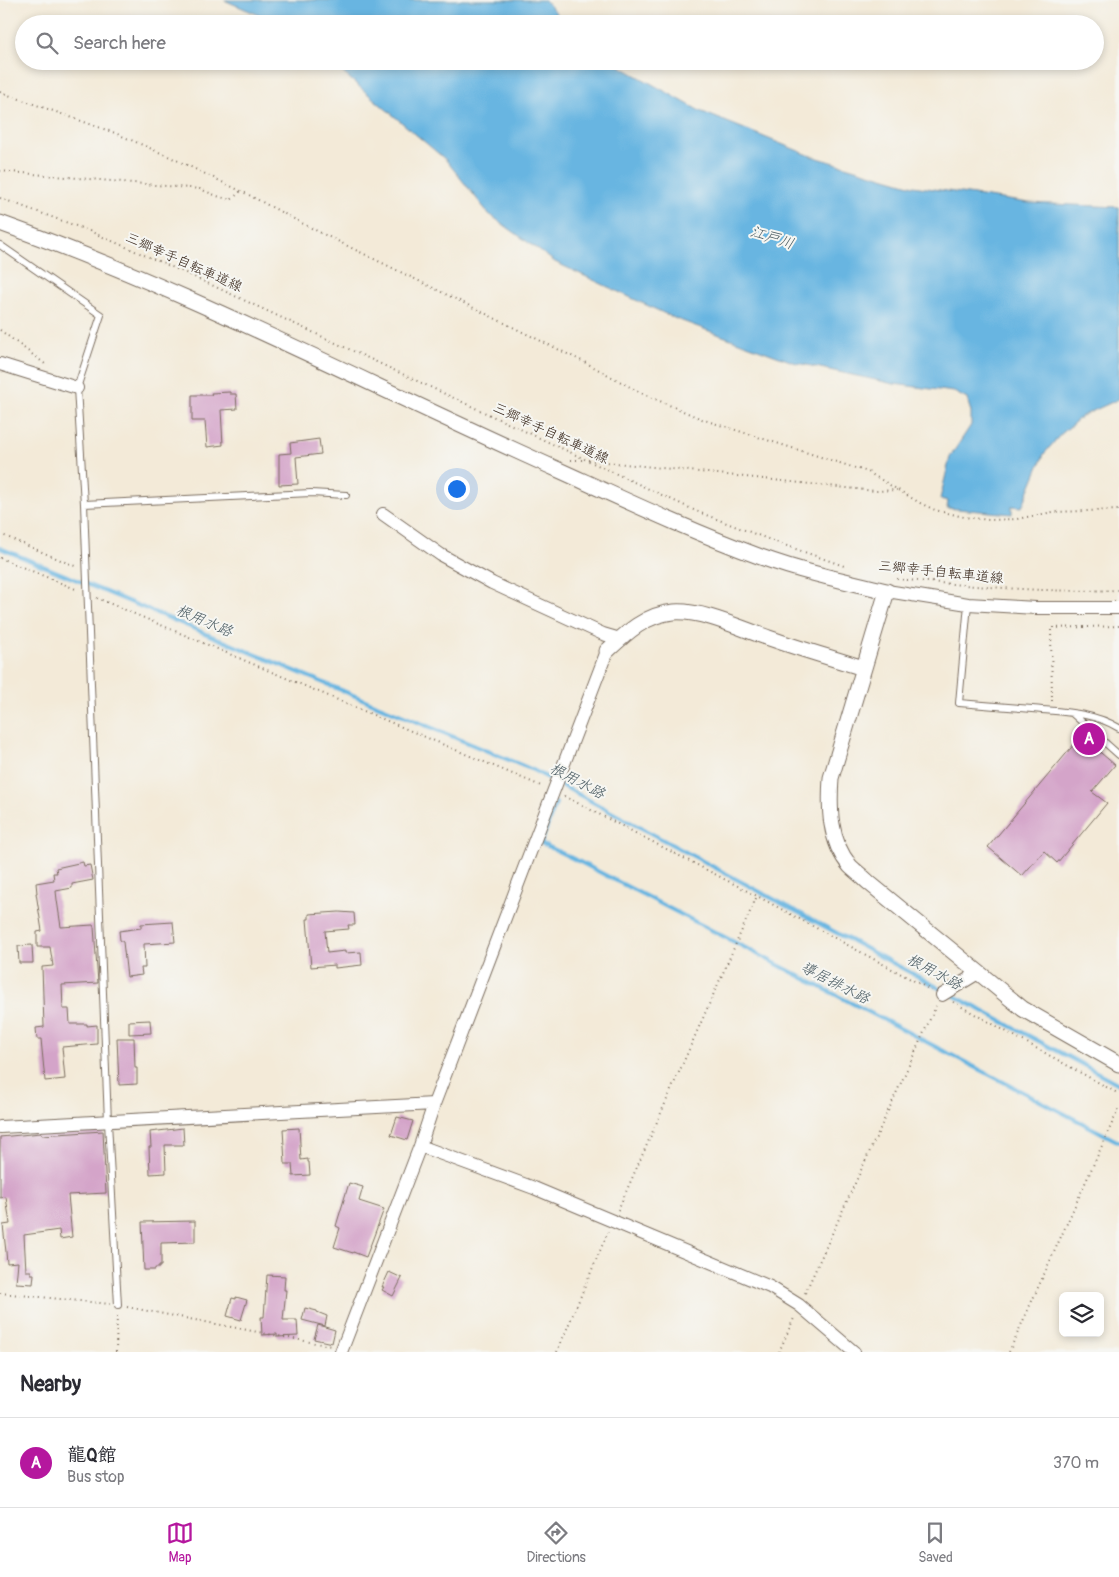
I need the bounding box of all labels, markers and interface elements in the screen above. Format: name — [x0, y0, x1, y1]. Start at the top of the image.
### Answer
search box — [15, 15, 1104, 70]
icon: search — [33, 29, 61, 57]
text: Search here — [73, 31, 166, 55]
water label: 江戸川 — [748, 222, 796, 254]
street label: 三郷幸手自転車道線 — [123, 229, 245, 295]
street label: 三郷幸手自転車道線 — [490, 399, 612, 467]
your location — [444, 476, 470, 502]
street label: 三郷幸手自転車道線 — [877, 557, 1005, 587]
water label: 根用水路 — [173, 601, 236, 642]
pin: A — [1073, 720, 1105, 758]
water label: 根用水路 — [546, 759, 609, 804]
water label: 根用水路 — [903, 950, 966, 995]
water label: 導居排水路 — [797, 958, 874, 1009]
map controls — [1059, 1292, 1104, 1337]
button: layers — [1059, 1292, 1104, 1337]
text: Nearby — [20, 1371, 81, 1398]
text: 龍Q館 — [67, 1443, 117, 1467]
text: A — [31, 1453, 41, 1473]
text: 370 m — [1053, 1453, 1099, 1473]
text: Bus stop — [67, 1467, 125, 1487]
tab: Map — [166, 1519, 194, 1566]
tab: Directions — [526, 1519, 586, 1566]
tab: Saved — [918, 1519, 953, 1566]

